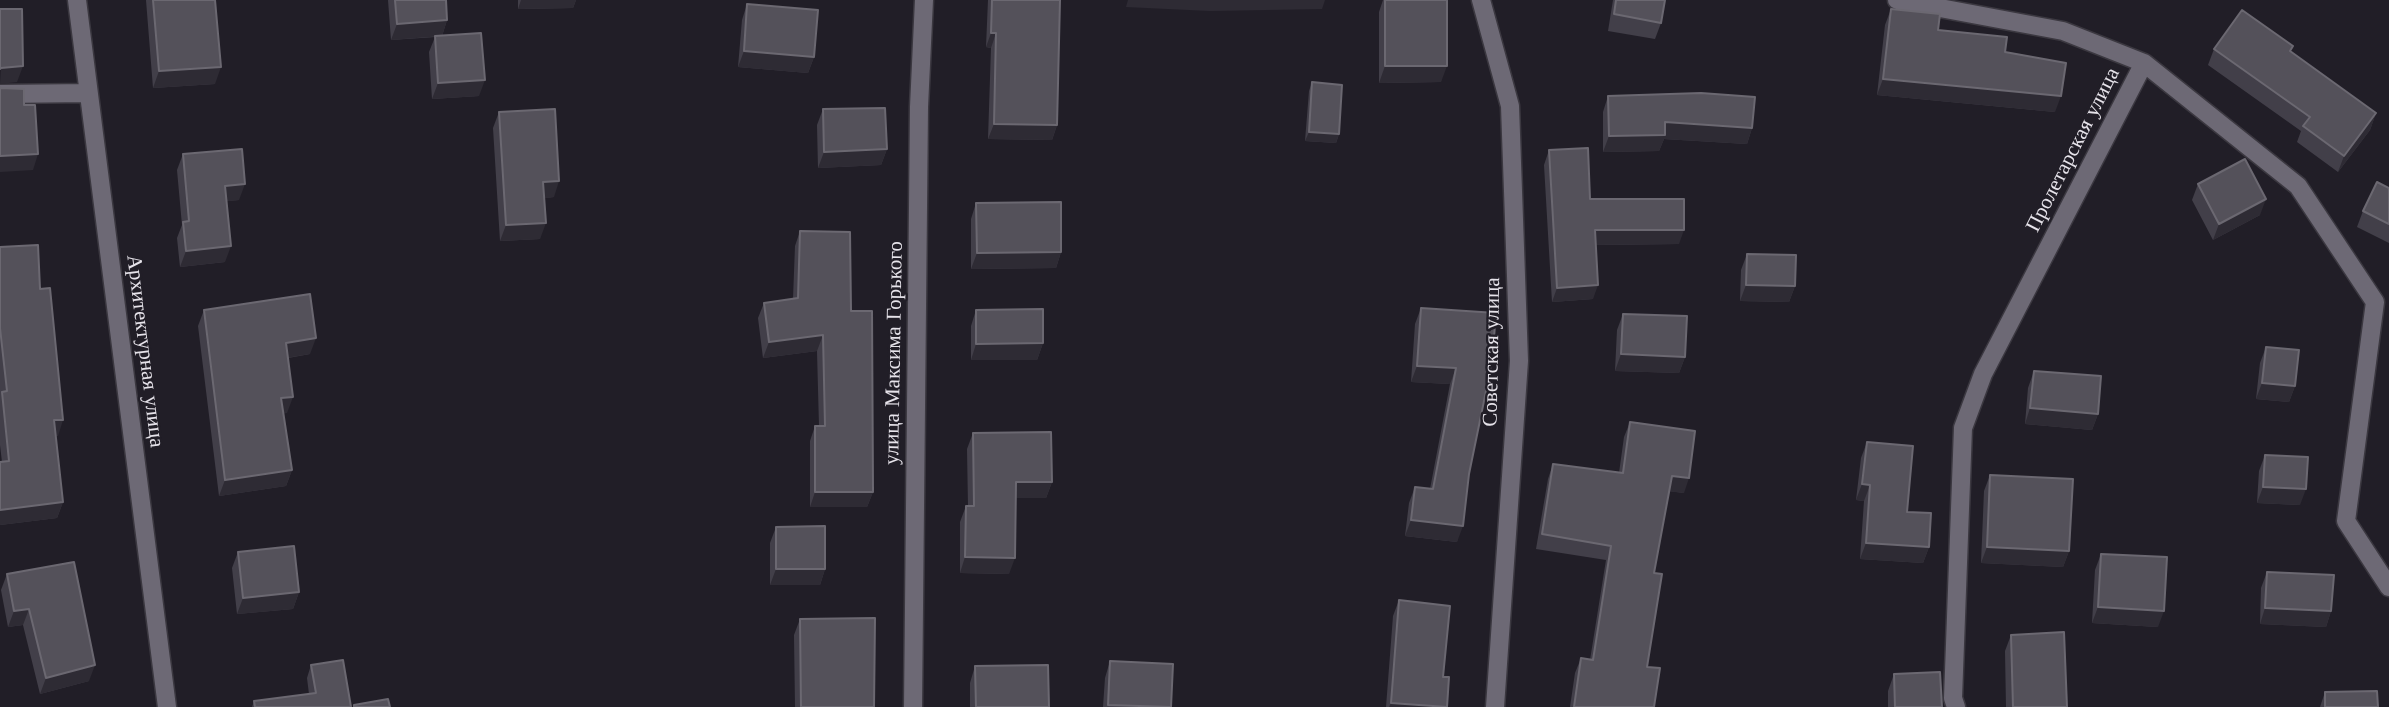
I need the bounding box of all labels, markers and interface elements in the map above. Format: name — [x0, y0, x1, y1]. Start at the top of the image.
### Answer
street label: Пролетарская улица — [2021, 64, 2125, 236]
street label: улица Максима Горького — [879, 241, 909, 465]
street label: Архитектурная улица — [121, 253, 169, 449]
street label: Советская улица — [1478, 277, 1506, 427]

